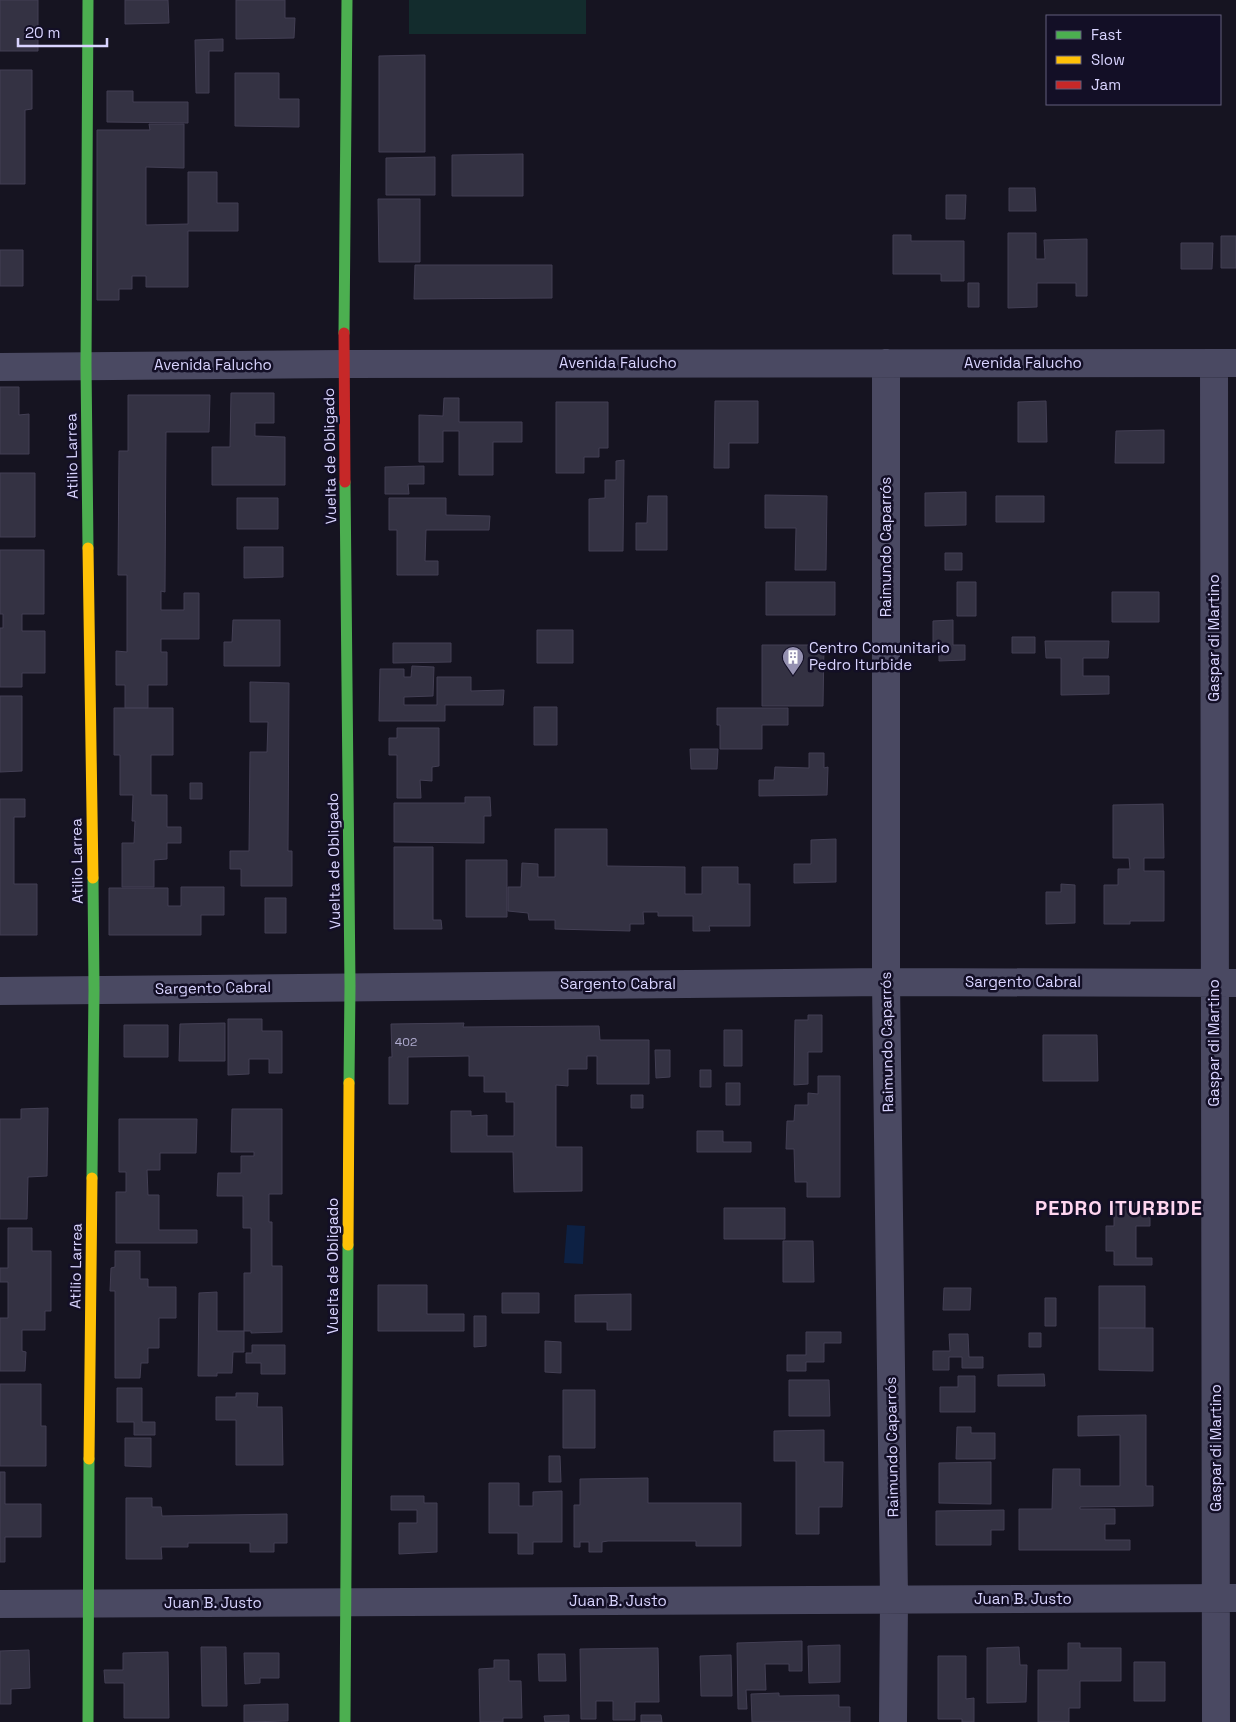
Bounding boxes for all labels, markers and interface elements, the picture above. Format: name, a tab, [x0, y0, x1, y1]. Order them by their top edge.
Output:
scale bar	[18, 15, 106, 47]
legend	[1046, 15, 1221, 105]
text: 20 m	[25, 23, 60, 42]
text: Fast	[1091, 25, 1122, 44]
text: Slow	[1091, 50, 1125, 69]
text: Jam	[1091, 75, 1121, 94]
street label: Avenida Falucho	[559, 353, 677, 372]
street label: Avenida Falucho	[964, 353, 1082, 372]
street label: Avenida Falucho	[154, 355, 272, 374]
street label: Vuelta de Obligado	[319, 388, 340, 524]
street label: Atilio Larrea	[61, 413, 82, 499]
street label: Raimundo Caparrós	[876, 477, 895, 617]
street label: Gaspar di Martino	[1204, 574, 1223, 702]
place label: Centro Comunitario Pedro Iturbide	[809, 638, 950, 674]
building icon: Centro Comunitario Pedro Iturbide	[781, 645, 805, 676]
street label: Vuelta de Obligado	[323, 793, 344, 929]
street label: Atilio Larrea	[66, 818, 87, 904]
street label: Raimundo Caparrós	[876, 972, 897, 1112]
street label: Sargento Cabral	[965, 972, 1081, 991]
street label: Sargento Cabral	[560, 974, 676, 993]
street label: Sargento Cabral	[155, 977, 271, 998]
street label: Gaspar di Martino	[1204, 979, 1223, 1107]
house number: 402	[395, 1034, 417, 1050]
district label: PEDRO ITURBIDE	[1035, 1195, 1203, 1221]
street label: Vuelta de Obligado	[323, 1198, 342, 1334]
street label: Atilio Larrea	[65, 1223, 86, 1309]
street label: Raimundo Caparrós	[881, 1377, 902, 1517]
street label: Gaspar di Martino	[1206, 1384, 1225, 1512]
street label: Juan B. Justo	[974, 1589, 1072, 1608]
street label: Juan B. Justo	[569, 1591, 667, 1610]
street label: Juan B. Justo	[164, 1593, 262, 1612]

